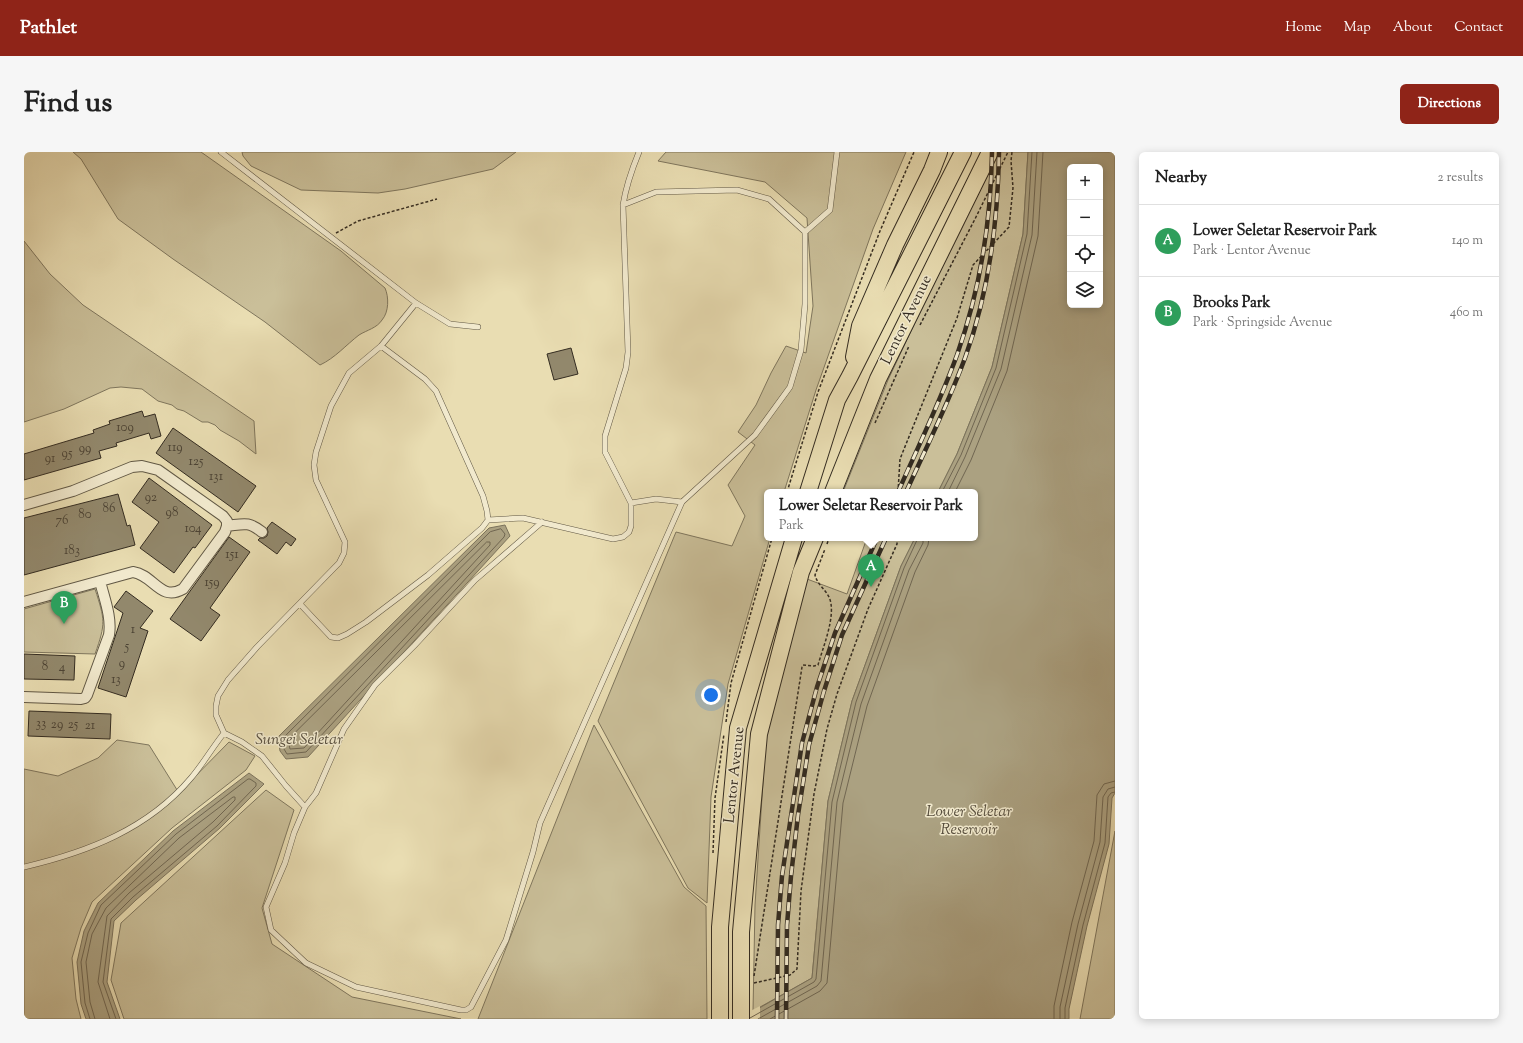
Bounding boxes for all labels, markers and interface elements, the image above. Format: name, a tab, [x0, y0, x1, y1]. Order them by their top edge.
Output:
text: Pathlet	[20, 15, 77, 42]
text: Home	[1285, 18, 1322, 38]
text: Map	[1344, 18, 1371, 38]
text: About	[1393, 18, 1432, 38]
text: Contact	[1454, 18, 1503, 38]
text: Find us	[24, 84, 112, 124]
button: Directions	[1400, 84, 1499, 124]
map controls	[1067, 164, 1103, 308]
button: +	[1067, 164, 1103, 200]
text: Nearby	[1155, 166, 1207, 190]
text: 2 results	[1438, 169, 1483, 187]
button: −	[1067, 200, 1103, 236]
text: Lower Seletar Reservoir Park	[1193, 221, 1377, 242]
text: A	[1163, 232, 1173, 250]
text: 140 m	[1452, 232, 1483, 250]
button: locate	[1067, 236, 1103, 272]
text: Park · Lentor Avenue	[1193, 242, 1311, 260]
street label: Lentor Avenue	[876, 272, 938, 368]
button: layers	[1067, 272, 1103, 308]
text: Brooks Park	[1193, 293, 1270, 314]
text: B	[1164, 304, 1172, 322]
text: 460 m	[1450, 304, 1483, 322]
text: Park · Springside Avenue	[1193, 314, 1332, 332]
house number: 109	[116, 419, 134, 437]
house number: 119	[167, 439, 183, 457]
house number: 99	[79, 440, 91, 458]
house number: 95	[62, 445, 73, 463]
house number: 91	[45, 450, 56, 468]
house number: 125	[189, 453, 204, 471]
house number: 131	[209, 468, 224, 486]
house number: 92	[145, 489, 157, 507]
popup	[764, 489, 978, 541]
text: Lower Seletar Reservoir Park	[779, 496, 963, 517]
house number: 86	[103, 500, 115, 518]
house number: 98	[166, 504, 178, 522]
house number: 80	[78, 506, 92, 524]
house number: 76	[56, 512, 68, 530]
text: Park	[779, 517, 804, 535]
house number: 104	[184, 520, 202, 538]
house number: 183	[64, 542, 80, 560]
house number: 151	[225, 546, 239, 564]
pin: A	[858, 554, 884, 587]
house number: 159	[204, 574, 220, 592]
pin: B	[51, 591, 77, 624]
house number: 1	[131, 621, 136, 639]
house number: 5	[124, 638, 130, 656]
house number: 9	[119, 655, 125, 673]
house number: 8	[42, 658, 48, 676]
house number: 4	[59, 659, 66, 677]
house number: 13	[111, 671, 121, 689]
your location	[701, 685, 721, 705]
house number: 33	[36, 715, 46, 733]
house number: 29	[51, 716, 63, 734]
house number: 25	[68, 716, 79, 734]
house number: 21	[85, 717, 96, 735]
street label: Lentor Avenue	[719, 726, 751, 824]
water label: Sungei Seletar	[255, 729, 343, 752]
water label: Lower Seletar Reservoir	[926, 801, 1012, 842]

